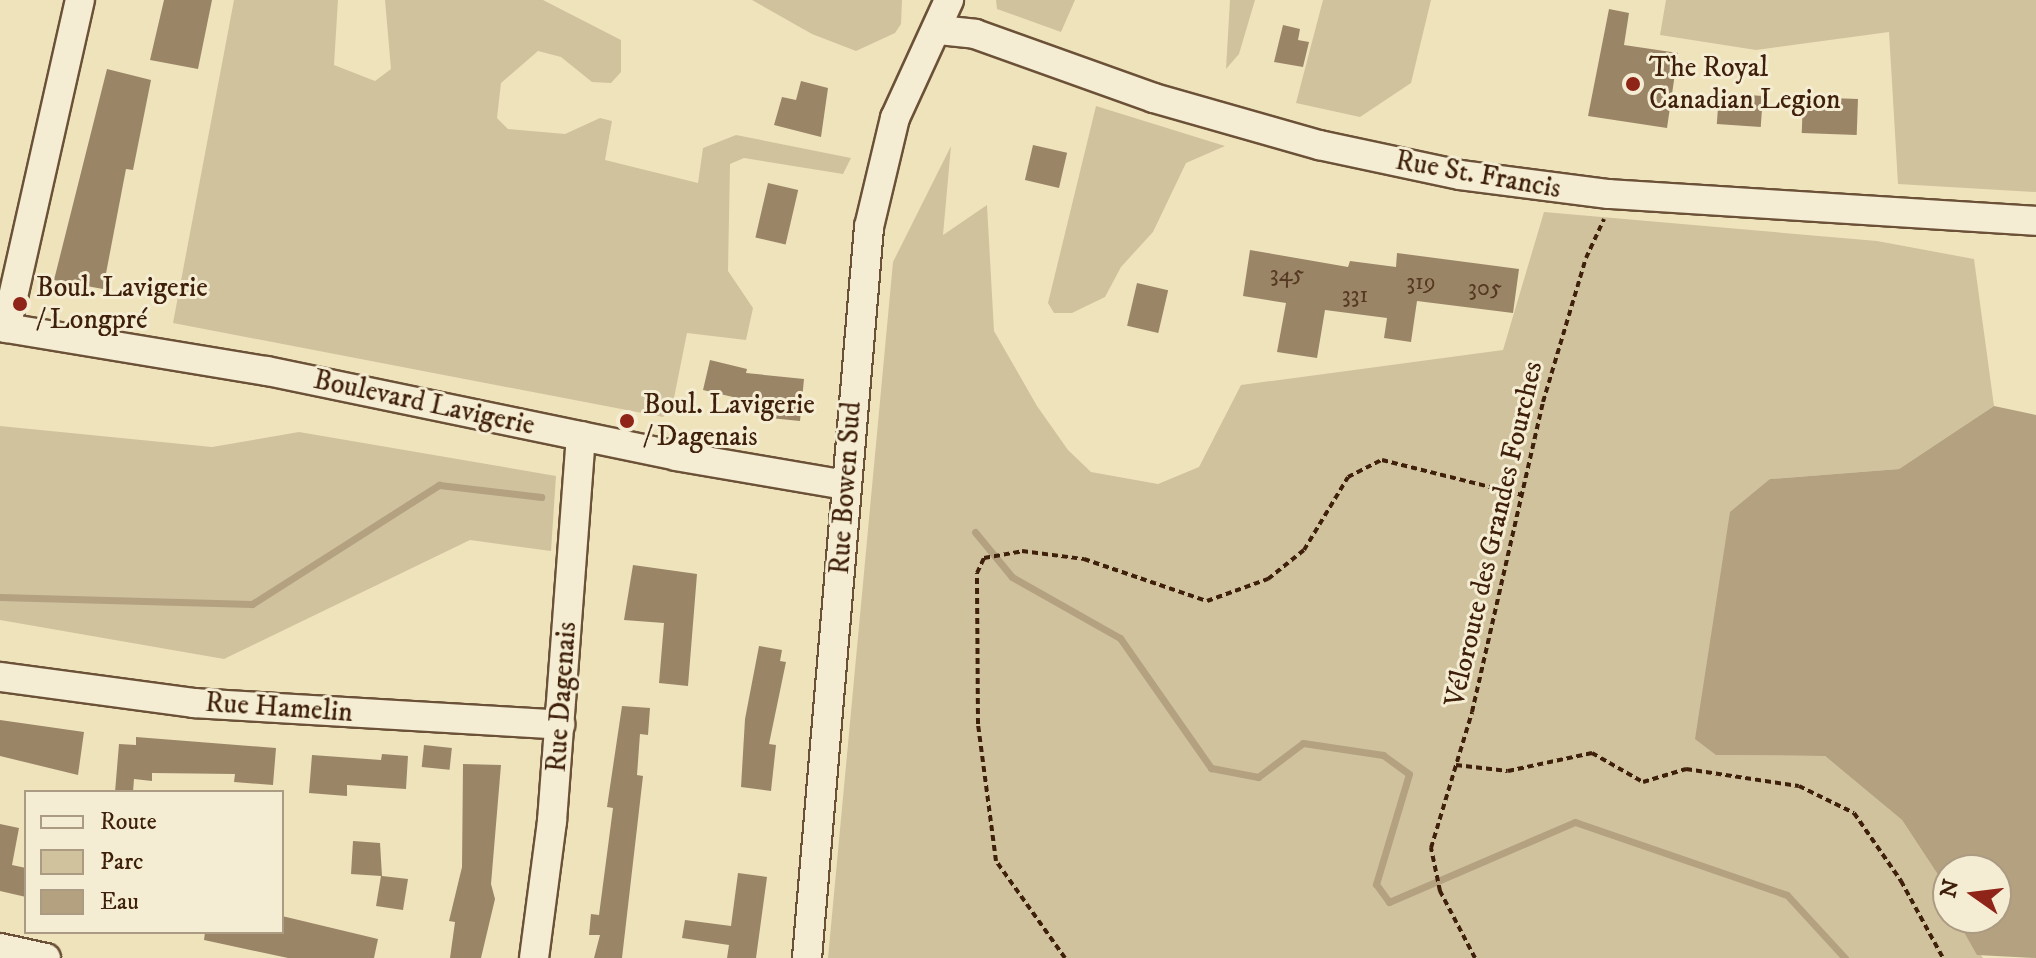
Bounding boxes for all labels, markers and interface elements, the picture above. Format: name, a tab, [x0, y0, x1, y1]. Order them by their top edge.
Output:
place label: The Royal Canadian Legion	[1649, 51, 1841, 117]
marker: The Royal Canadian Legion	[1624, 75, 1642, 93]
street label: Rue St. Francis	[1393, 144, 1563, 206]
house number: 345	[1270, 261, 1304, 289]
house number: 319	[1406, 269, 1436, 297]
place label: Boul. Lavigerie / Longpré	[36, 271, 208, 337]
house number: 305	[1468, 275, 1502, 303]
house number: 331	[1342, 282, 1368, 310]
marker: Boul. Lavigerie / Longpré	[11, 295, 29, 313]
street label: Véloroute des Grandes Fourches	[1438, 358, 1550, 710]
street label: Boulevard Lavigerie	[310, 363, 538, 443]
place label: Boul. Lavigerie / Dagenais	[643, 388, 815, 454]
street label: Rue Bowen Sud	[823, 400, 869, 576]
marker: Boul. Lavigerie / Dagenais	[618, 412, 636, 430]
street label: Rue Dagenais	[540, 621, 584, 773]
street label: Rue Hamelin	[204, 686, 354, 730]
legend	[24, 790, 284, 934]
text: Route	[100, 807, 157, 837]
text: Parc	[100, 847, 143, 877]
north arrow	[1932, 854, 2012, 934]
text: N	[1935, 877, 1965, 901]
text: Eau	[100, 887, 139, 917]

